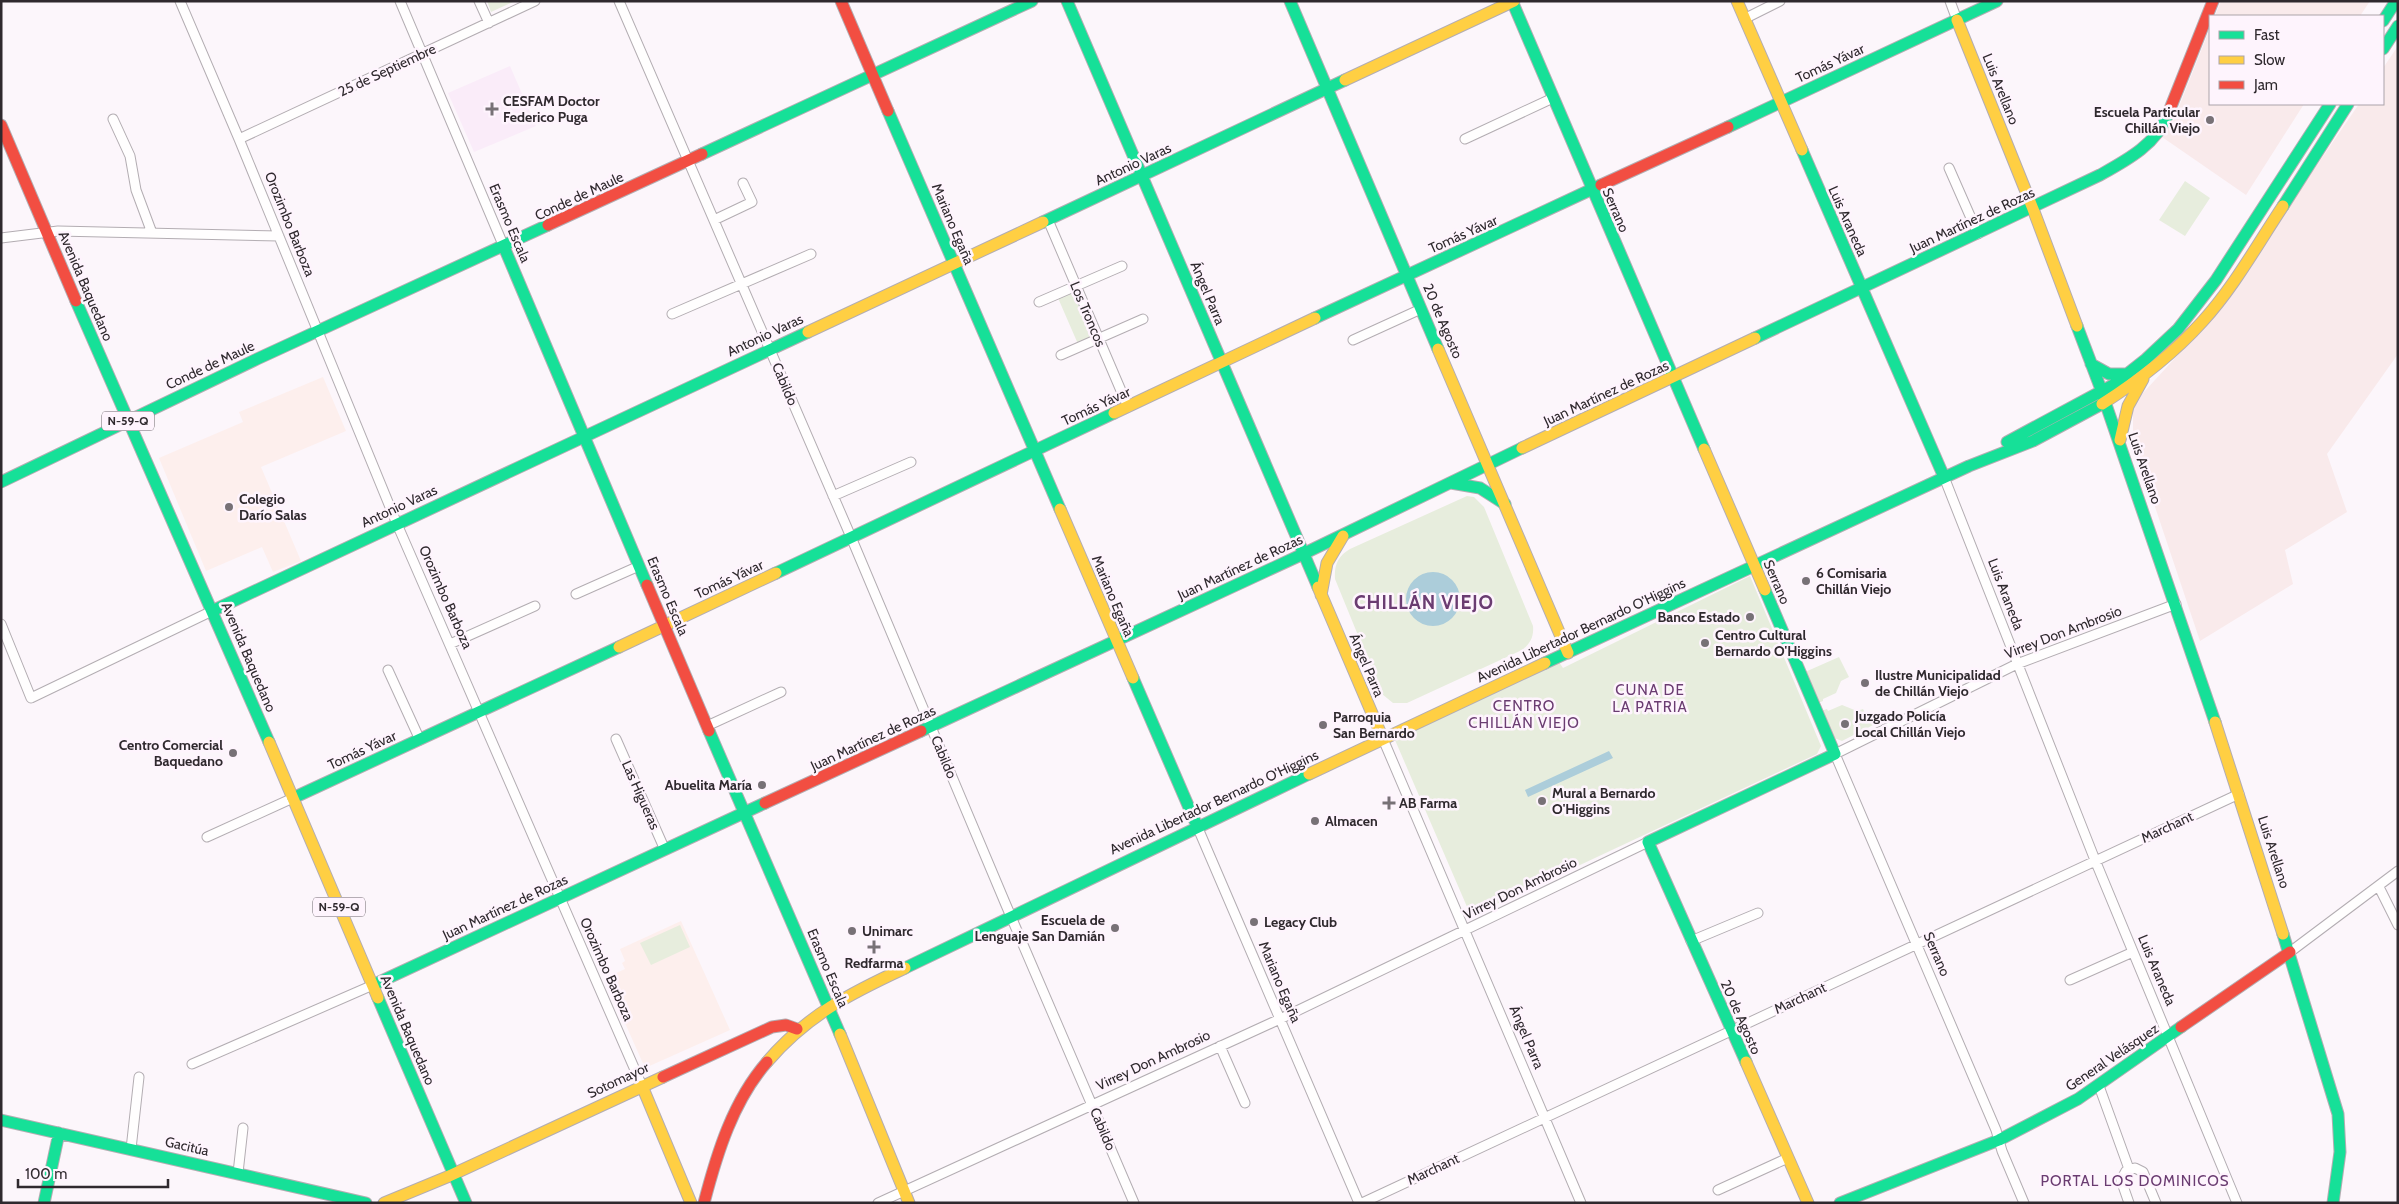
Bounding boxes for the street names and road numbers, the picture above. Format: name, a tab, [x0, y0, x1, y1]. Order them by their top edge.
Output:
street label: Tomás Yávar	[1793, 39, 1868, 87]
street label: 25 de Septiembre	[335, 40, 439, 100]
street label: Luis Arellano	[1979, 51, 2024, 127]
street label: Antonio Varas	[1092, 138, 1174, 189]
street label: Conde de Maule	[532, 168, 626, 224]
street label: Orozimbo Barboza	[261, 169, 319, 279]
street label: Erasmo Escala	[485, 181, 535, 266]
street label: Mariano Egaña	[928, 181, 978, 268]
street label: Luis Araneda	[1824, 183, 1872, 259]
street label: Juan Martínez de Rozas	[1906, 183, 2038, 257]
street label: Serrano	[1599, 185, 1633, 235]
street label: Tomás Yávar	[1426, 211, 1501, 257]
street label: Avenida Baquedano	[55, 228, 117, 344]
street label: Ángel Parra	[1187, 259, 1229, 328]
street label: Los Troncos	[1066, 279, 1110, 350]
street label: 20 de Agosto	[1419, 281, 1467, 361]
street label: Antonio Varas	[724, 309, 806, 360]
street label: Conde de Maule	[163, 337, 257, 393]
street label: Juan Martínez de Rozas	[1540, 356, 1672, 430]
street label: Cabildo	[768, 360, 802, 408]
street label: Tomás Yávar	[1059, 382, 1134, 430]
road number: N-59-Q	[102, 412, 154, 431]
street label: Luis Arellano	[2124, 430, 2166, 507]
street label: Antonio Varas	[358, 480, 440, 531]
street label: Juan Martínez de Rozas	[1174, 530, 1306, 604]
street label: Orozimbo Barboza	[415, 543, 477, 652]
street label: Mariano Egaña	[1088, 553, 1138, 640]
street label: Erasmo Escala	[643, 554, 693, 639]
street label: Tomás Yávar	[692, 555, 767, 603]
street label: Luis Araneda	[1984, 556, 2028, 633]
street label: Serrano	[1760, 557, 1794, 607]
street label: Avenida Libertador Bernardo O'Higgins	[1474, 573, 1688, 686]
street label: Avenida Baquedano	[218, 599, 280, 715]
street label: Virrey Don Ambrosio	[2002, 601, 2124, 663]
street label: Ángel Parra	[1346, 631, 1388, 700]
street label: Juan Martínez de Rozas	[807, 701, 939, 775]
street label: Tomás Yávar	[325, 726, 400, 774]
street label: Cabildo	[927, 733, 961, 781]
street label: Avenida Libertador Bernardo O'Higgins	[1107, 745, 1321, 858]
street label: Las Higueras	[618, 758, 664, 833]
street label: Marchant	[2138, 807, 2196, 847]
street label: Luis Arellano	[2254, 814, 2294, 891]
street label: Virrey Don Ambrosio	[1460, 853, 1580, 923]
street label: Juan Martínez de Rozas	[439, 870, 571, 944]
road number: N-59-Q	[313, 898, 365, 916]
street label: Orozimbo Barboza	[576, 915, 638, 1024]
street label: Erasmo Escala	[803, 926, 853, 1011]
street label: Serrano	[1920, 929, 1954, 979]
street label: Luis Araneda	[2134, 932, 2180, 1008]
street label: Mariano Egaña	[1255, 939, 1305, 1026]
street label: Avenida Baquedano	[377, 972, 439, 1088]
street label: 20 de Agosto	[1717, 977, 1766, 1057]
street label: Marchant	[1771, 978, 1829, 1018]
street label: Ángel Parra	[1506, 1003, 1548, 1072]
street label: General Velásquez	[2062, 1019, 2162, 1095]
street label: Virrey Don Ambrosio	[1093, 1026, 1213, 1094]
street label: Sotomayor	[584, 1058, 652, 1102]
street label: Cabildo	[1086, 1105, 1120, 1153]
street label: Gacitúa	[163, 1132, 211, 1160]
street label: Marchant	[1404, 1149, 1462, 1189]

